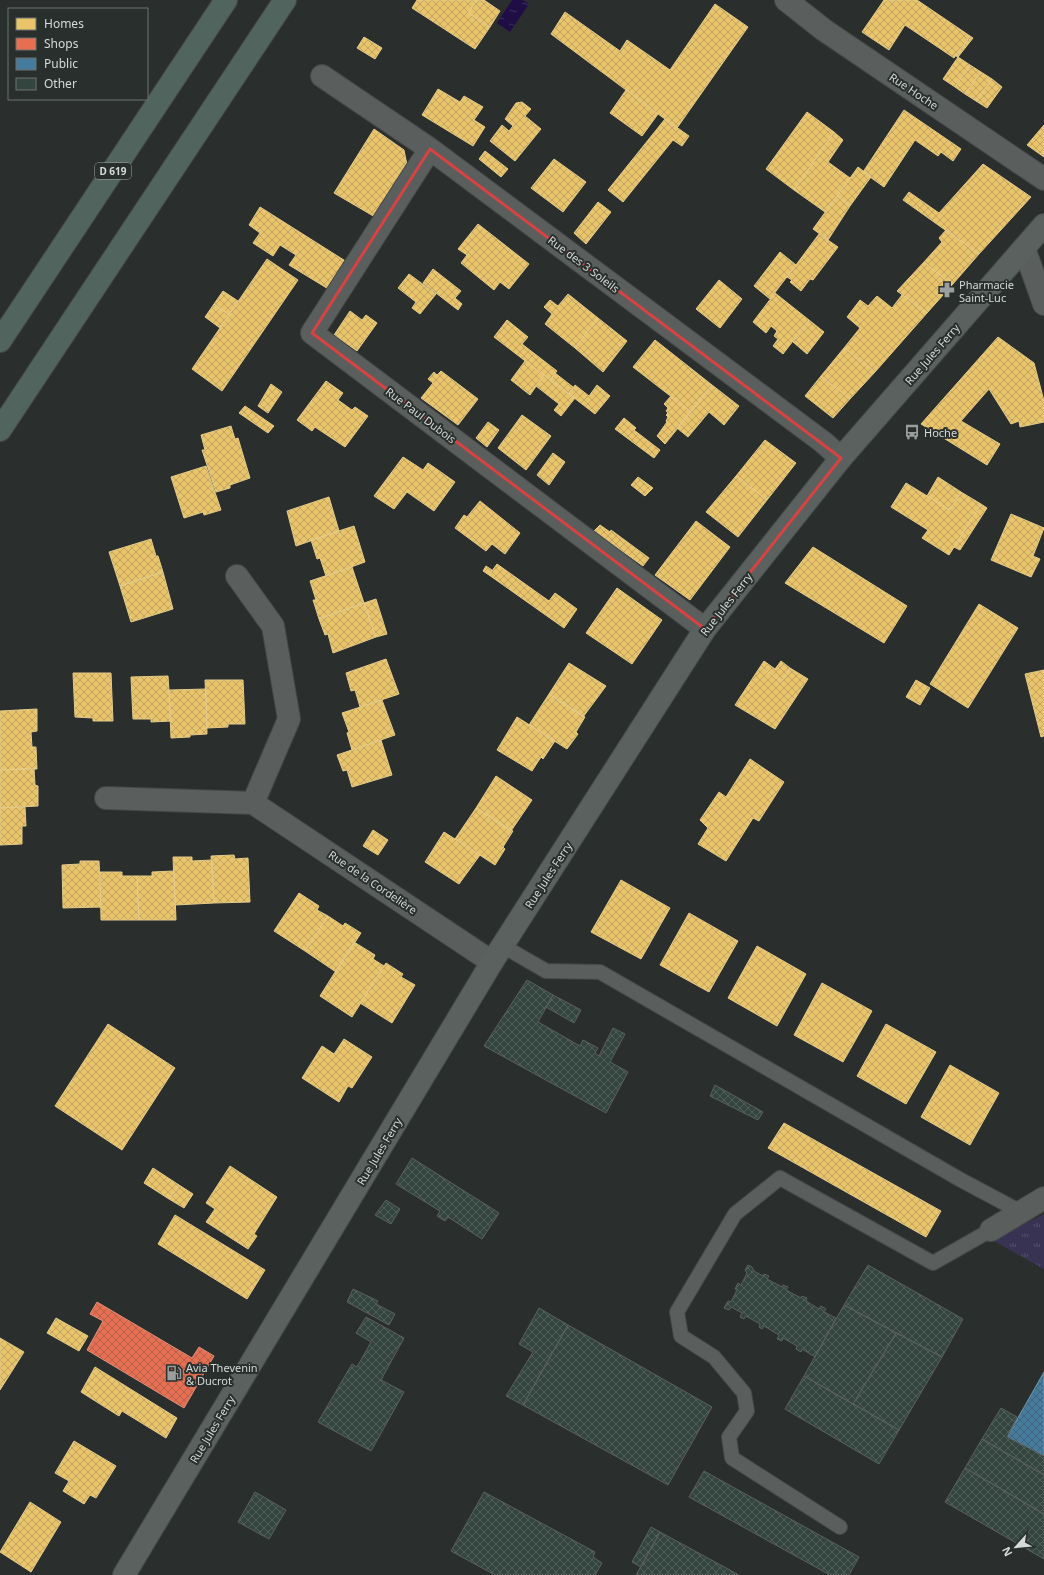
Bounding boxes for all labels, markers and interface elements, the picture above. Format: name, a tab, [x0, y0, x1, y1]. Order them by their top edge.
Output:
legend	[8, 8, 148, 100]
text: Homes	[44, 15, 84, 32]
text: Shops	[44, 35, 79, 52]
text: Public	[44, 55, 78, 72]
street label: Rue Hoche	[887, 69, 941, 113]
text: Other	[44, 75, 77, 92]
road number: D 619	[95, 163, 131, 179]
street label: Rue des 3 Soleils	[545, 232, 623, 296]
place label: Pharmacie Saint-Luc	[959, 277, 1014, 305]
pharmacy icon: Pharmacie Saint-Luc	[938, 281, 956, 299]
street label: Rue Jules Ferry	[901, 320, 963, 388]
street label: Rue Paul Dubois	[383, 384, 459, 446]
bus stop icon: Hoche	[903, 423, 921, 441]
place label: Hoche	[924, 425, 957, 440]
street label: Rue Jules Ferry	[697, 569, 756, 639]
street label: Rue Jules Ferry	[521, 839, 575, 911]
street label: Rue de la Cordelière	[326, 847, 420, 917]
street label: Rue Jules Ferry	[353, 1114, 405, 1188]
place label: Avia Thevenin & Ducrot	[186, 1360, 258, 1388]
fuel station icon: Avia Thevenin & Ducrot	[165, 1364, 183, 1382]
street label: Rue Jules Ferry	[186, 1392, 238, 1466]
north arrow	[996, 1527, 1036, 1567]
text: N	[998, 1544, 1015, 1559]

